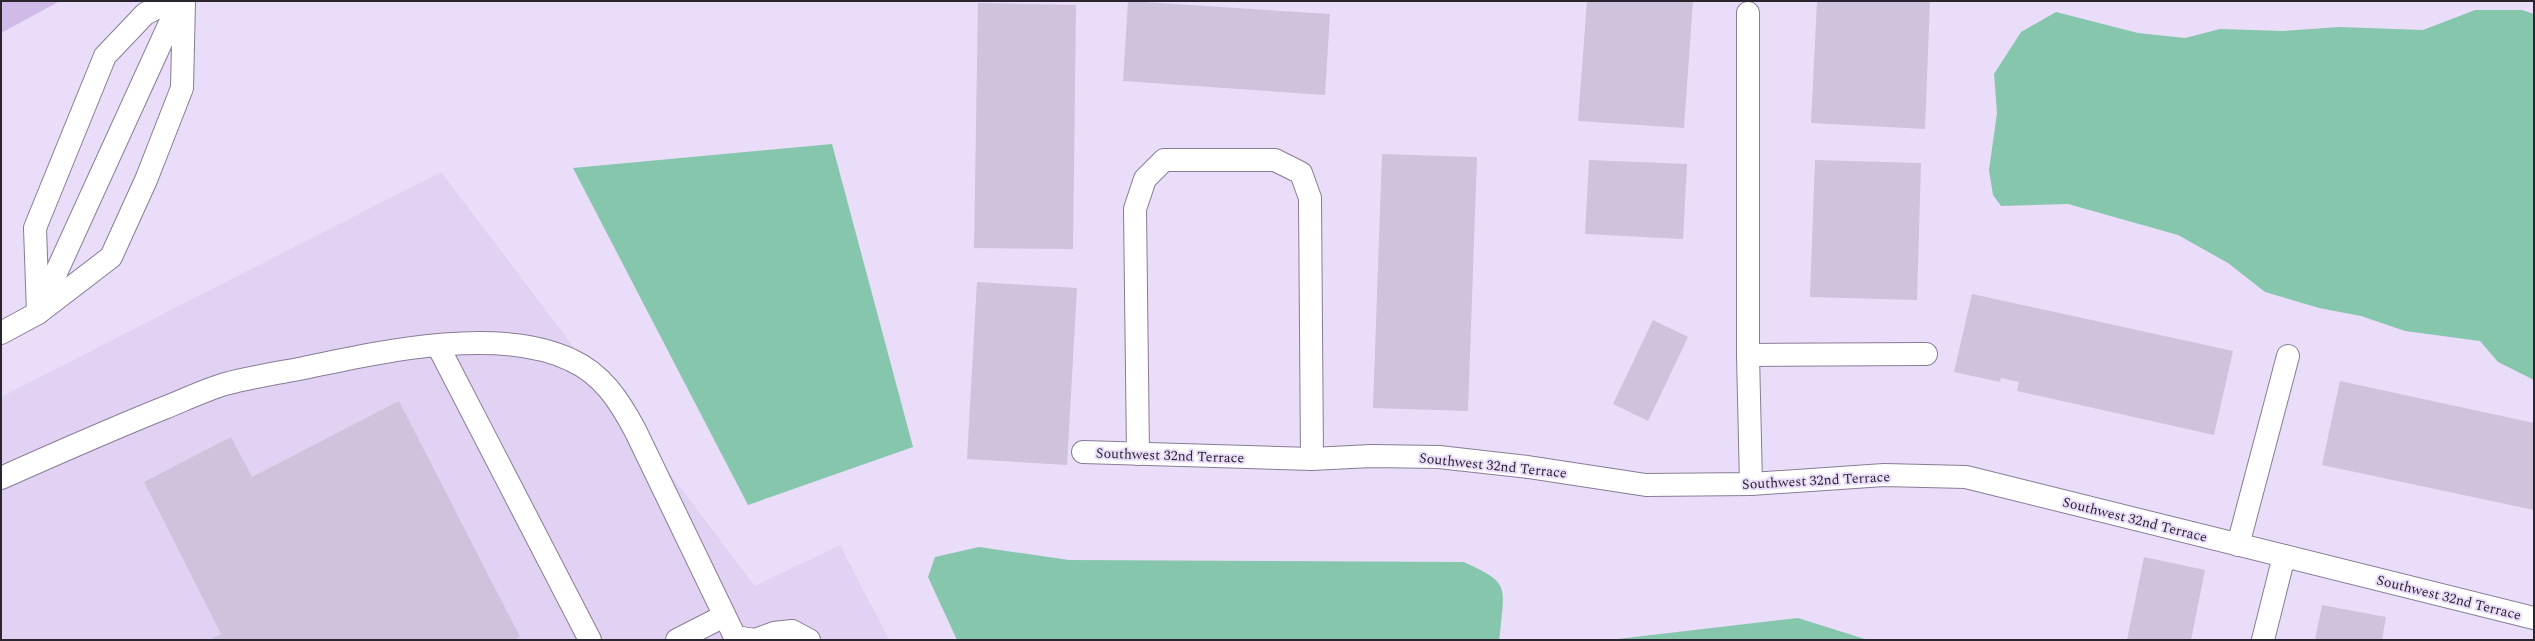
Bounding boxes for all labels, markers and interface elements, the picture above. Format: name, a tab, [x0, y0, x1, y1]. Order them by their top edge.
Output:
street label: Southwest 32nd Terrace	[1095, 442, 1245, 469]
street label: Southwest 32nd Terrace	[1418, 447, 1568, 484]
street label: Southwest 32nd Terrace	[1741, 466, 1891, 495]
street label: Southwest 32nd Terrace	[2060, 491, 2210, 548]
street label: Southwest 32nd Terrace	[2374, 569, 2524, 626]

